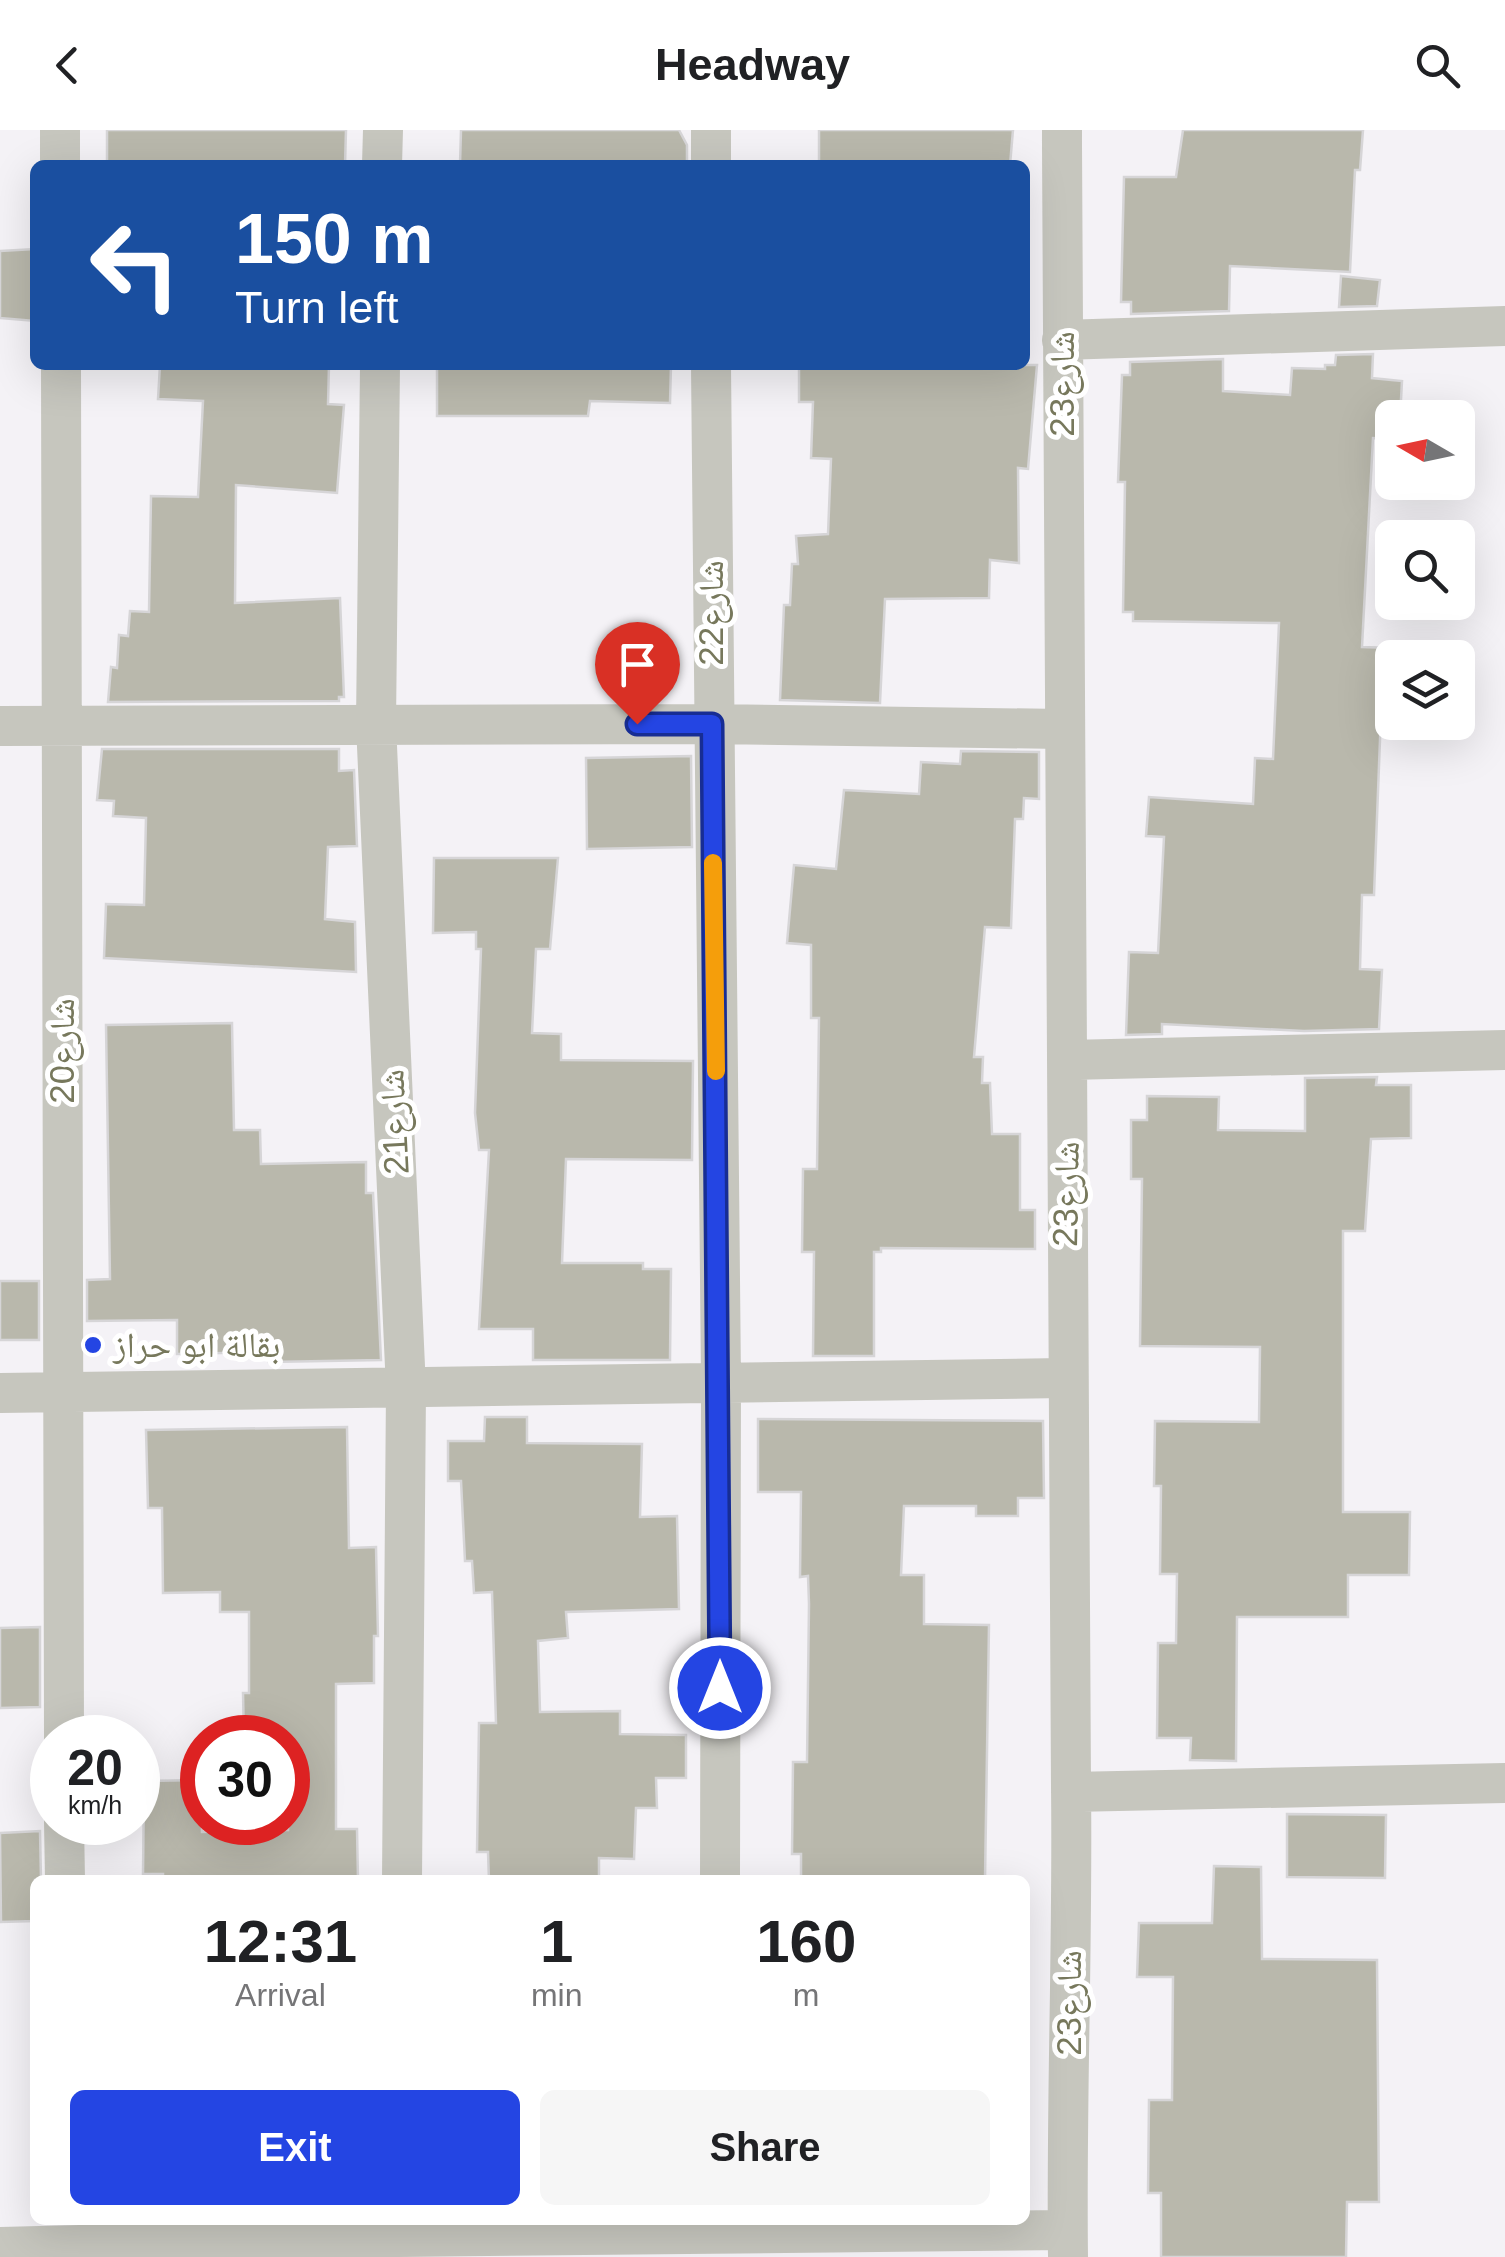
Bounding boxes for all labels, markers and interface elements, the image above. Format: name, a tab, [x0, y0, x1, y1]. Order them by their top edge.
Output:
icon: back	[40, 38, 95, 93]
icon: search	[1410, 38, 1465, 93]
text: Headway	[655, 39, 850, 90]
icon: left	[70, 200, 200, 330]
text: 150 m	[235, 200, 433, 278]
text: Turn left	[235, 282, 398, 333]
street label: شارع23	[1042, 331, 1084, 437]
north arrow	[1375, 400, 1475, 500]
map controls	[1375, 400, 1475, 740]
button: search	[1375, 520, 1475, 620]
street label: شارع22	[691, 560, 733, 666]
pin	[595, 622, 680, 725]
icon: arrive	[610, 637, 665, 692]
button: layers	[1375, 640, 1475, 740]
street label: شارع20	[42, 998, 84, 1104]
street label: شارع21	[371, 1068, 419, 1176]
street label: شارع23	[1045, 1141, 1089, 1247]
place label: بقالة ابو حراز	[112, 1325, 280, 1365]
marker: بقالة ابو حراز	[82, 1334, 104, 1356]
position arrow	[668, 1636, 772, 1740]
speed limit sign: 30	[180, 1715, 310, 1845]
text: 20	[67, 1740, 123, 1796]
text: km/h	[68, 1791, 122, 1819]
text: 12:31	[204, 1908, 357, 1975]
text: 1	[540, 1908, 573, 1975]
text: 160	[756, 1908, 856, 1975]
street label: شارع23	[1049, 1950, 1091, 2056]
text: Arrival	[235, 1977, 326, 2013]
text: min	[531, 1977, 582, 2013]
text: m	[793, 1977, 820, 2013]
button: Exit	[70, 2090, 520, 2205]
button: Share	[540, 2090, 990, 2205]

